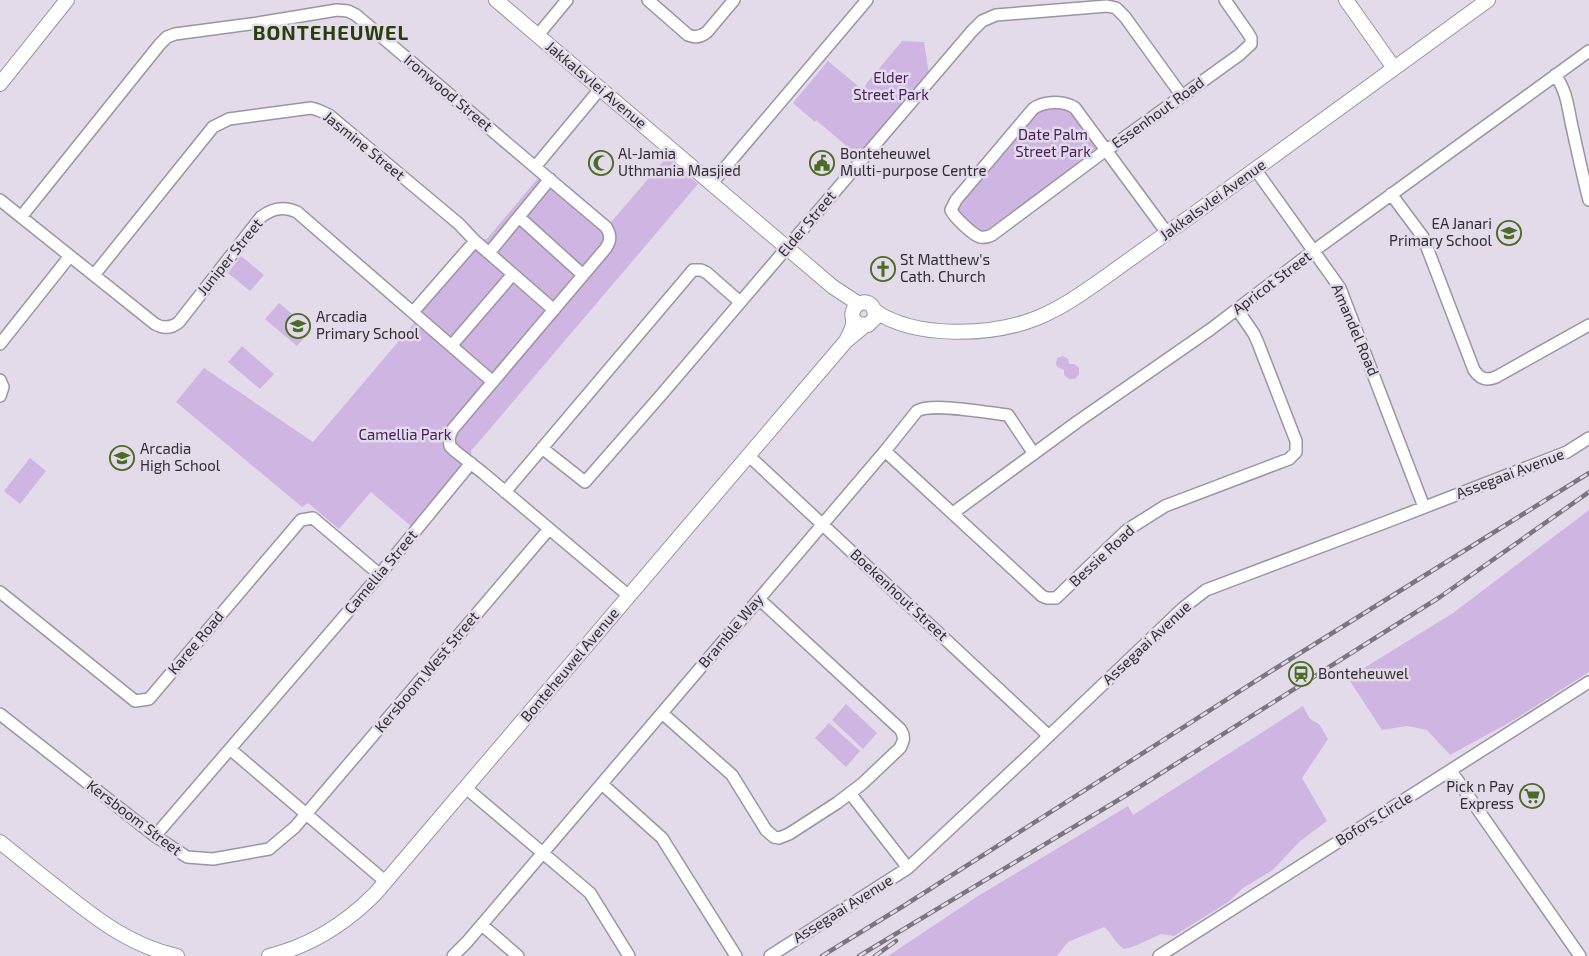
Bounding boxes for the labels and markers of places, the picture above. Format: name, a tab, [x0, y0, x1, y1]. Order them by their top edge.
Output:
place label: Al-Jamia Uthmania Masjied	[618, 144, 741, 180]
place label: Bonteheuwel Multi-purpose Centre	[840, 144, 987, 179]
mosque icon: Al-Jamia Uthmania Masjied	[588, 150, 614, 176]
public building icon: Bonteheuwel Multi-purpose Centre	[809, 150, 835, 176]
place label: EA Janari Primary School	[1389, 214, 1493, 249]
school or university icon: EA Janari Primary School	[1496, 220, 1522, 246]
place label: St Matthew's Cath. Church	[900, 250, 990, 285]
church icon: St Matthew's Cath. Church	[870, 256, 896, 282]
place label: Arcadia Primary School	[316, 307, 419, 342]
school or university icon: Arcadia Primary School	[285, 313, 311, 339]
place label: Arcadia High School	[140, 439, 221, 474]
school or university icon: Arcadia High School	[109, 445, 135, 471]
station icon: Bonteheuwel	[1288, 661, 1314, 687]
place label: Bonteheuwel	[1318, 664, 1409, 682]
place label: Pick n Pay Express	[1446, 777, 1514, 812]
supermarket icon: Pick n Pay Express	[1519, 783, 1545, 809]

